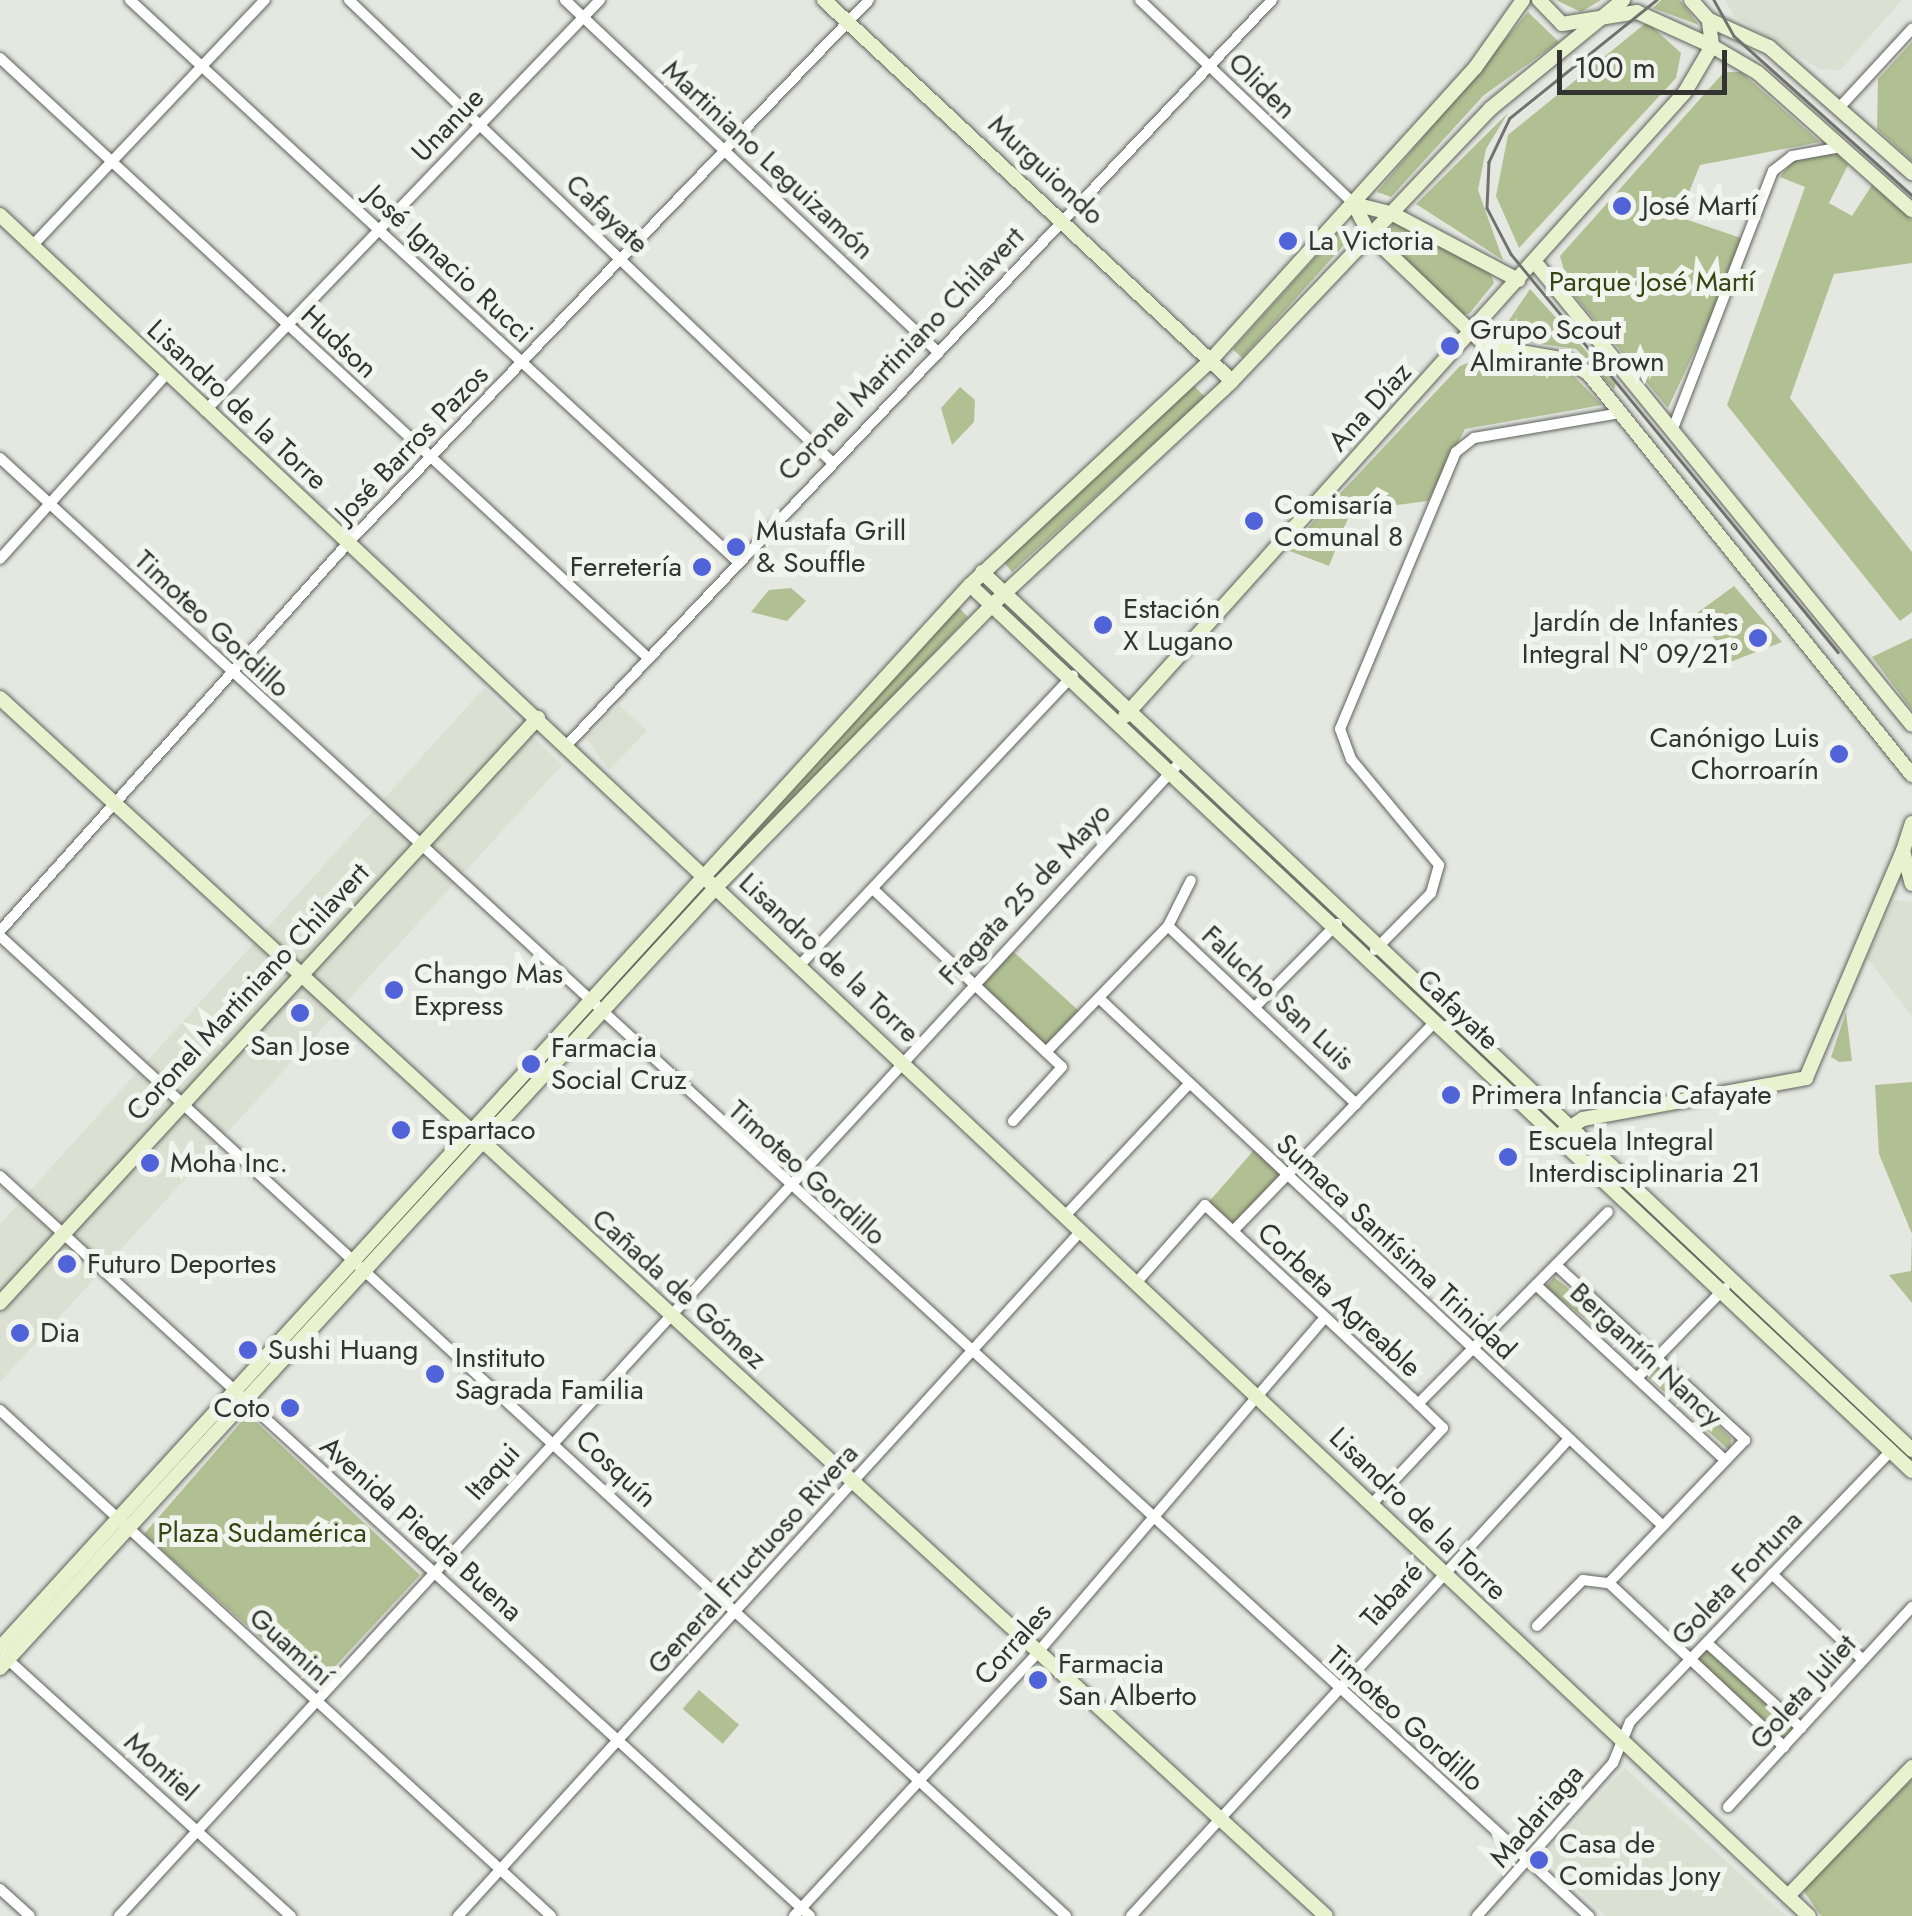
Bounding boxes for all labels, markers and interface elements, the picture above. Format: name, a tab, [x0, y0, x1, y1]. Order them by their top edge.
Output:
scale bar	[1562, 30, 1732, 92]
street label: Oliden	[1221, 46, 1303, 126]
text: 100 m	[1574, 46, 1656, 89]
street label: Martiniano Leguizamón	[655, 53, 881, 267]
street label: Unanue	[405, 81, 491, 169]
street label: Murguiondo	[981, 108, 1111, 232]
street label: Cafayate	[559, 167, 655, 261]
street label: José Ignacio Rucci	[359, 178, 539, 350]
place label: José Martí	[1642, 189, 1758, 223]
marker: José Martí	[1611, 195, 1633, 217]
street label: Coronel Martiniano Chilavert	[771, 220, 1031, 488]
place label: La Victoria	[1308, 224, 1434, 258]
marker: La Victoria	[1277, 230, 1299, 252]
park label: Parque José Martí	[1549, 265, 1755, 299]
street label: Hudson	[294, 298, 384, 386]
street label: Lisandro de la Torre	[140, 313, 334, 497]
place label: Grupo Scout Almirante Brown	[1470, 313, 1665, 379]
marker: Grupo Scout Almirante Brown	[1439, 335, 1461, 357]
street label: Ana Díaz	[1321, 356, 1419, 458]
street label: José Barros Pazos	[328, 358, 496, 530]
place label: Comisaría Comunal 8	[1274, 488, 1403, 554]
marker: Comisaría Comunal 8	[1243, 510, 1265, 532]
place label: Mustafa Grill & Souffle	[756, 514, 906, 580]
marker: Mustafa Grill & Souffle	[725, 536, 747, 558]
street label: Timoteo Gordillo	[127, 543, 297, 705]
place label: Ferretería	[570, 550, 682, 584]
marker: Ferretería	[691, 556, 713, 578]
place label: Estación X Lugano	[1123, 592, 1233, 658]
place label: Jardín de Infantes Integral Nº 09/21º	[1522, 605, 1738, 671]
marker: Estación X Lugano	[1092, 614, 1114, 636]
marker: Jardín de Infantes Integral Nº 09/21º	[1747, 627, 1769, 649]
place label: Canónigo Luis Chorroarín	[1649, 721, 1819, 787]
marker: Canónigo Luis Chorroarín	[1828, 743, 1850, 765]
street label: Fragata 25 de Mayo	[932, 796, 1118, 992]
street label: Coronel Martiniano Chilavert	[120, 856, 376, 1128]
street label: Lisandro de la Torre	[732, 866, 926, 1050]
street label: Falucho San Luis	[1195, 919, 1361, 1077]
place label: Chango Mas Express	[414, 957, 563, 1023]
street label: Cafayate	[1410, 963, 1506, 1057]
marker: Chango Mas Express	[383, 979, 405, 1001]
marker: San Jose	[289, 1002, 311, 1024]
place label: San Jose	[250, 1029, 350, 1063]
place label: Farmacia Social Cruz	[551, 1031, 687, 1097]
marker: Farmacia Social Cruz	[520, 1053, 542, 1075]
place label: Primera Infancia Cafayate	[1471, 1078, 1772, 1112]
marker: Primera Infancia Cafayate	[1440, 1084, 1462, 1106]
street label: Timoteo Gordillo	[721, 1094, 893, 1252]
place label: Espartaco	[421, 1113, 536, 1147]
marker: Espartaco	[390, 1119, 412, 1141]
place label: Escuela Integral Interdisciplinaria 21	[1528, 1124, 1761, 1190]
street label: Sumaca Santísima Trinidad	[1269, 1127, 1523, 1367]
place label: Moha Inc.	[170, 1146, 288, 1180]
marker: Escuela Integral Interdisciplinaria 21	[1497, 1146, 1519, 1168]
marker: Moha Inc.	[139, 1152, 161, 1174]
street label: Cañada de Gómez	[585, 1202, 773, 1376]
street label: Corbeta Agreable	[1250, 1216, 1428, 1384]
place label: Futuro Deportes	[87, 1247, 276, 1281]
marker: Futuro Deportes	[56, 1253, 78, 1275]
street label: Bergantín Nancy	[1563, 1276, 1729, 1434]
place label: Dia	[40, 1316, 80, 1350]
marker: Dia	[9, 1322, 31, 1344]
place label: Sushi Huang	[268, 1333, 419, 1367]
marker: Sushi Huang	[237, 1339, 259, 1361]
place label: Instituto Sagrada Familia	[455, 1341, 644, 1407]
marker: Instituto Sagrada Familia	[424, 1363, 446, 1385]
place label: Coto	[214, 1391, 270, 1425]
marker: Coto	[279, 1397, 301, 1419]
street label: Lisandro de la Torre	[1322, 1421, 1514, 1607]
street label: Cosquín	[569, 1423, 663, 1515]
street label: Avenida Piedra Buena	[313, 1429, 529, 1629]
street label: Itaqui	[459, 1437, 527, 1507]
street label: General Fructuoso Rivera	[641, 1437, 865, 1681]
street label: Goleta Fortuna	[1664, 1504, 1810, 1652]
park label: Plaza Sudamérica	[157, 1516, 367, 1550]
street label: Tabaré	[1354, 1555, 1430, 1635]
street label: Corrales	[967, 1596, 1059, 1692]
street label: Guaminí	[242, 1601, 340, 1693]
street label: Goleta Juliet	[1743, 1628, 1863, 1756]
street label: Timoteo Gordillo	[1319, 1640, 1491, 1798]
place label: Farmacia San Alberto	[1058, 1647, 1197, 1713]
marker: Farmacia San Alberto	[1027, 1669, 1049, 1691]
street label: Montiel	[117, 1725, 205, 1809]
street label: Madariaga	[1483, 1758, 1591, 1874]
place label: Casa de Comidas Jony	[1559, 1827, 1721, 1893]
marker: Casa de Comidas Jony	[1528, 1849, 1550, 1871]

